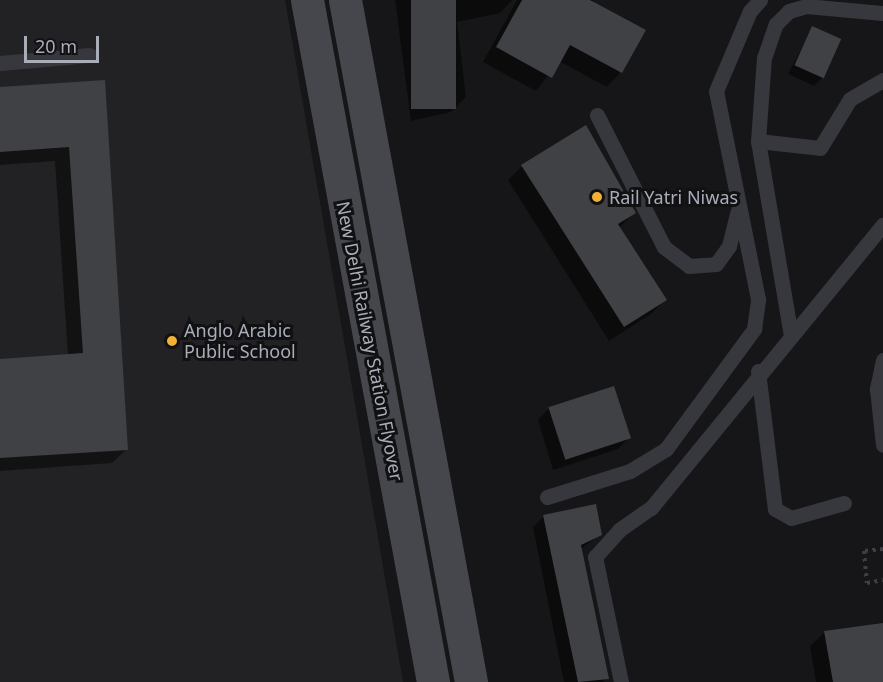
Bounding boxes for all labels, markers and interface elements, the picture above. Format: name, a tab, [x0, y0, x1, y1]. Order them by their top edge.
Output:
scale bar	[27, 24, 102, 62]
text: 20 m	[35, 34, 77, 58]
place label: Rail Yatri Niwas	[609, 186, 738, 208]
marker: Rail Yatri Niwas	[590, 190, 604, 204]
street label: New Delhi Railway Station Flyover	[332, 199, 408, 483]
place label: Anglo Arabic Public School	[184, 320, 296, 362]
marker: Anglo Arabic Public School	[165, 334, 179, 348]

